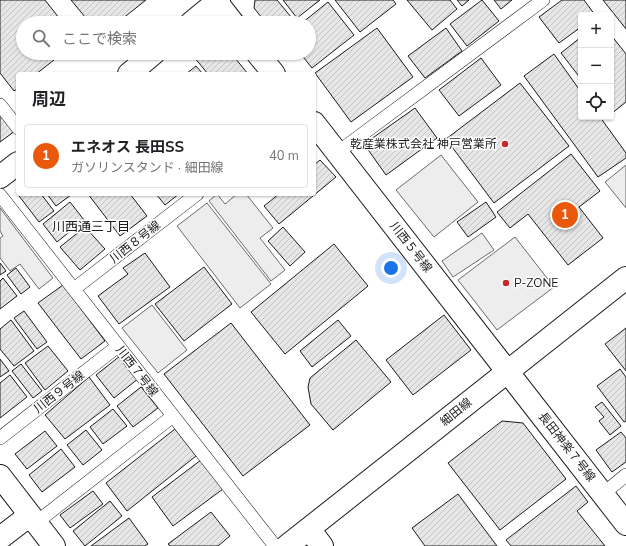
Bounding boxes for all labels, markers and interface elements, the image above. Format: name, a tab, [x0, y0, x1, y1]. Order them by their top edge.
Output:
map controls	[578, 12, 614, 120]
button: +	[578, 12, 614, 48]
search box	[16, 16, 316, 60]
icon: search	[30, 27, 52, 49]
text: ここで検索	[62, 29, 137, 49]
button: −	[578, 48, 614, 84]
button: locate	[578, 84, 614, 120]
text: 周辺	[32, 88, 66, 111]
place label: 乾産業株式会社 神戸営業所	[350, 136, 497, 152]
text: エネオス 長田SS	[71, 137, 184, 157]
marker: 乾産業株式会社 神戸営業所	[500, 139, 510, 149]
text: 1	[42, 147, 50, 165]
text: 40 m	[269, 147, 299, 165]
text: ガソリンスタンド · 細田線	[71, 159, 223, 177]
pin: 1	[552, 200, 578, 230]
street label: 川西８号線	[106, 217, 164, 267]
district label: 川西通三丁目	[52, 218, 130, 236]
street label: 川西５号線	[386, 218, 436, 276]
your location	[381, 258, 401, 278]
place label: P-ZONE	[514, 275, 558, 291]
marker: P-ZONE	[501, 278, 511, 288]
street label: 川西７号線	[112, 342, 162, 400]
street label: 川西９号線	[30, 367, 88, 417]
street label: 細田線	[437, 394, 475, 430]
street label: 長田神楽７号線	[535, 409, 599, 485]

